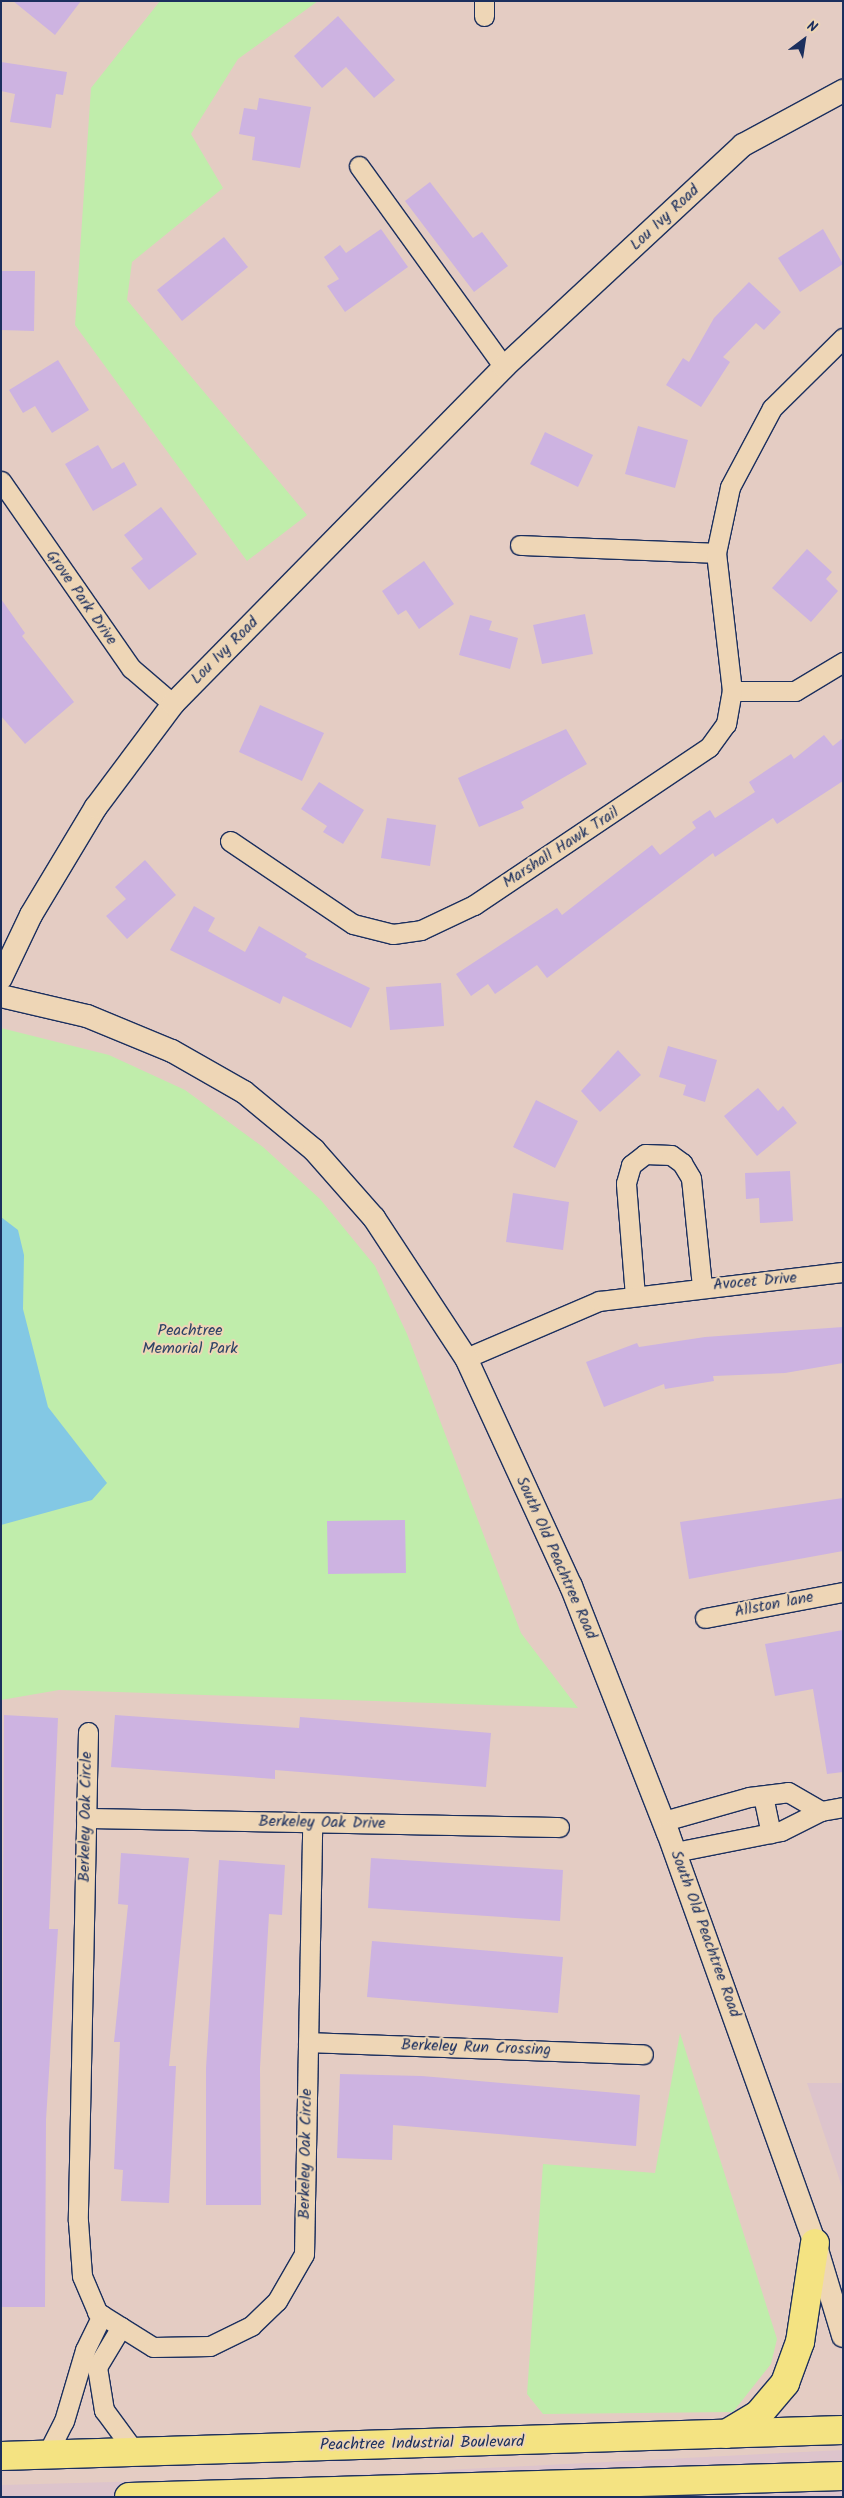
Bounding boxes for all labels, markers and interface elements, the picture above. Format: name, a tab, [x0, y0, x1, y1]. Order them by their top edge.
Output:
north arrow	[779, 15, 829, 65]
text: N	[802, 15, 821, 39]
street label: Lou Ivy Road	[626, 181, 704, 255]
street label: Grove Park Drive	[41, 547, 121, 649]
street label: Lou Ivy Road	[187, 613, 263, 689]
street label: Marshall Hawk Trail	[499, 803, 623, 893]
street label: Avocet Drive	[712, 1269, 798, 1295]
park label: Peachtree Memorial Park	[142, 1321, 238, 1359]
street label: South Old Peachtree Road	[511, 1474, 601, 1642]
street label: Allston lane	[733, 1588, 815, 1622]
street label: Berkeley Oak Circle	[75, 1752, 97, 1882]
street label: Berkeley Oak Drive	[258, 1812, 386, 1834]
street label: South Old Peachtree Road	[666, 1848, 744, 2020]
street label: Berkeley Run Crossing	[401, 2036, 551, 2060]
street label: Berkeley Oak Circle	[295, 2089, 317, 2219]
street label: Peachtree Industrial Boulevard	[320, 2433, 524, 2455]

